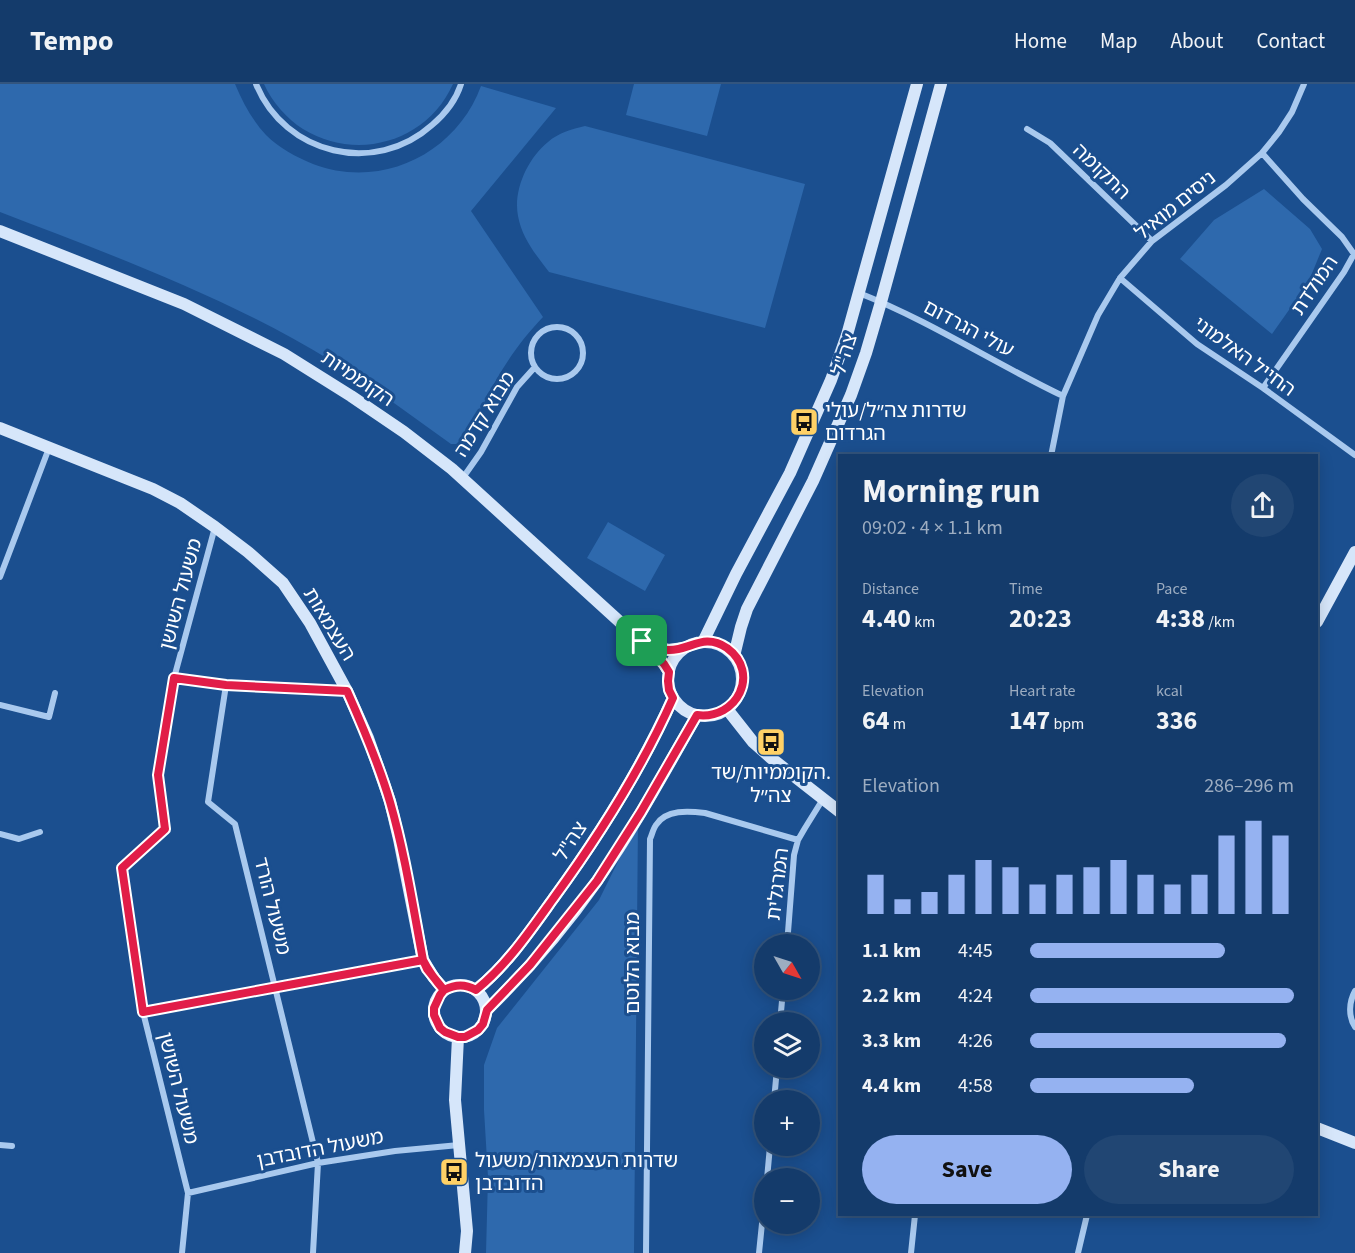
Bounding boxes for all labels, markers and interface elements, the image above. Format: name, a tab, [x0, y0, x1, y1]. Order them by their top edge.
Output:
text: Tempo	[30, 21, 114, 61]
text: Home	[1014, 26, 1067, 56]
text: Map	[1100, 26, 1138, 56]
text: About	[1171, 26, 1223, 56]
text: Contact	[1256, 26, 1325, 56]
street label: התקומה	[1066, 137, 1136, 206]
street label: ניסים מואיל	[1129, 164, 1222, 247]
street label: המולדת	[1285, 250, 1345, 321]
street label: עולי הגרדום	[918, 293, 1019, 364]
street label: החייל האלמוני	[1188, 310, 1301, 403]
street label: צה"ל	[825, 330, 865, 379]
street label: הקוממיות	[315, 344, 400, 414]
street label: מבוא קדמה	[447, 366, 522, 463]
place label: שדרות צה״ל/עולי הגרדום	[825, 397, 967, 448]
bus stop icon: שדרות צה״ל/עולי הגרדום	[788, 406, 820, 438]
text: Morning run	[862, 468, 1040, 515]
button: share	[1231, 474, 1294, 537]
text: 09:02 · 4 × 1.1 km	[862, 514, 1003, 542]
street label: משעול השושן	[153, 535, 209, 653]
text: Distance	[862, 578, 919, 600]
text: Time	[1009, 578, 1043, 600]
text: Pace	[1156, 578, 1187, 600]
street label: העצמאות	[296, 583, 362, 666]
text: 4.40	[862, 600, 911, 637]
text: 20:23	[1009, 600, 1072, 637]
text: 4:38	[1156, 600, 1205, 637]
text: km	[911, 611, 935, 633]
text: /km	[1205, 611, 1235, 633]
pin	[616, 615, 667, 666]
icon: arrive	[625, 624, 658, 657]
text: Elevation	[862, 680, 924, 702]
text: Heart rate	[1009, 680, 1076, 702]
text: kcal	[1156, 680, 1183, 702]
text: 64	[862, 702, 889, 739]
text: 147	[1009, 702, 1050, 739]
text: 336	[1156, 702, 1197, 739]
text: m	[889, 713, 906, 735]
text: bpm	[1050, 713, 1084, 735]
bus stop icon: הקוממיות/שד. צה״ל	[755, 726, 787, 758]
place label: הקוממיות/שד. צה״ל	[711, 759, 831, 810]
text: Elevation	[862, 772, 940, 800]
text: 286–296 m	[1204, 772, 1294, 800]
street label: צה"ל	[547, 816, 594, 867]
street label: המרגלית	[760, 846, 796, 922]
street label: משעול הורד	[246, 854, 298, 958]
street label: מבוא הלוטם	[619, 912, 647, 1014]
north arrow	[754, 934, 820, 1000]
map controls	[754, 934, 820, 1234]
text: 1.1 km	[862, 937, 921, 965]
text: 4:45	[958, 937, 993, 965]
text: 2.2 km	[862, 982, 921, 1010]
text: 4:24	[958, 982, 993, 1010]
button: layers	[754, 1012, 820, 1078]
text: 3.3 km	[862, 1027, 921, 1055]
text: 4:26	[958, 1027, 993, 1055]
street label: משעול השושן	[151, 1029, 205, 1147]
text: 4.4 km	[862, 1072, 921, 1100]
text: 4:58	[958, 1072, 993, 1100]
button: +	[754, 1090, 820, 1156]
street label: משעול הדובדבן	[254, 1123, 386, 1175]
button: Save	[862, 1135, 1072, 1204]
button: Share	[1084, 1135, 1294, 1204]
place label: שדרות העצמאות/משעול הדובדבן	[475, 1147, 678, 1198]
bus stop icon: שדרות העצמאות/משעול הדובדבן	[438, 1156, 470, 1188]
button: −	[754, 1168, 820, 1234]

